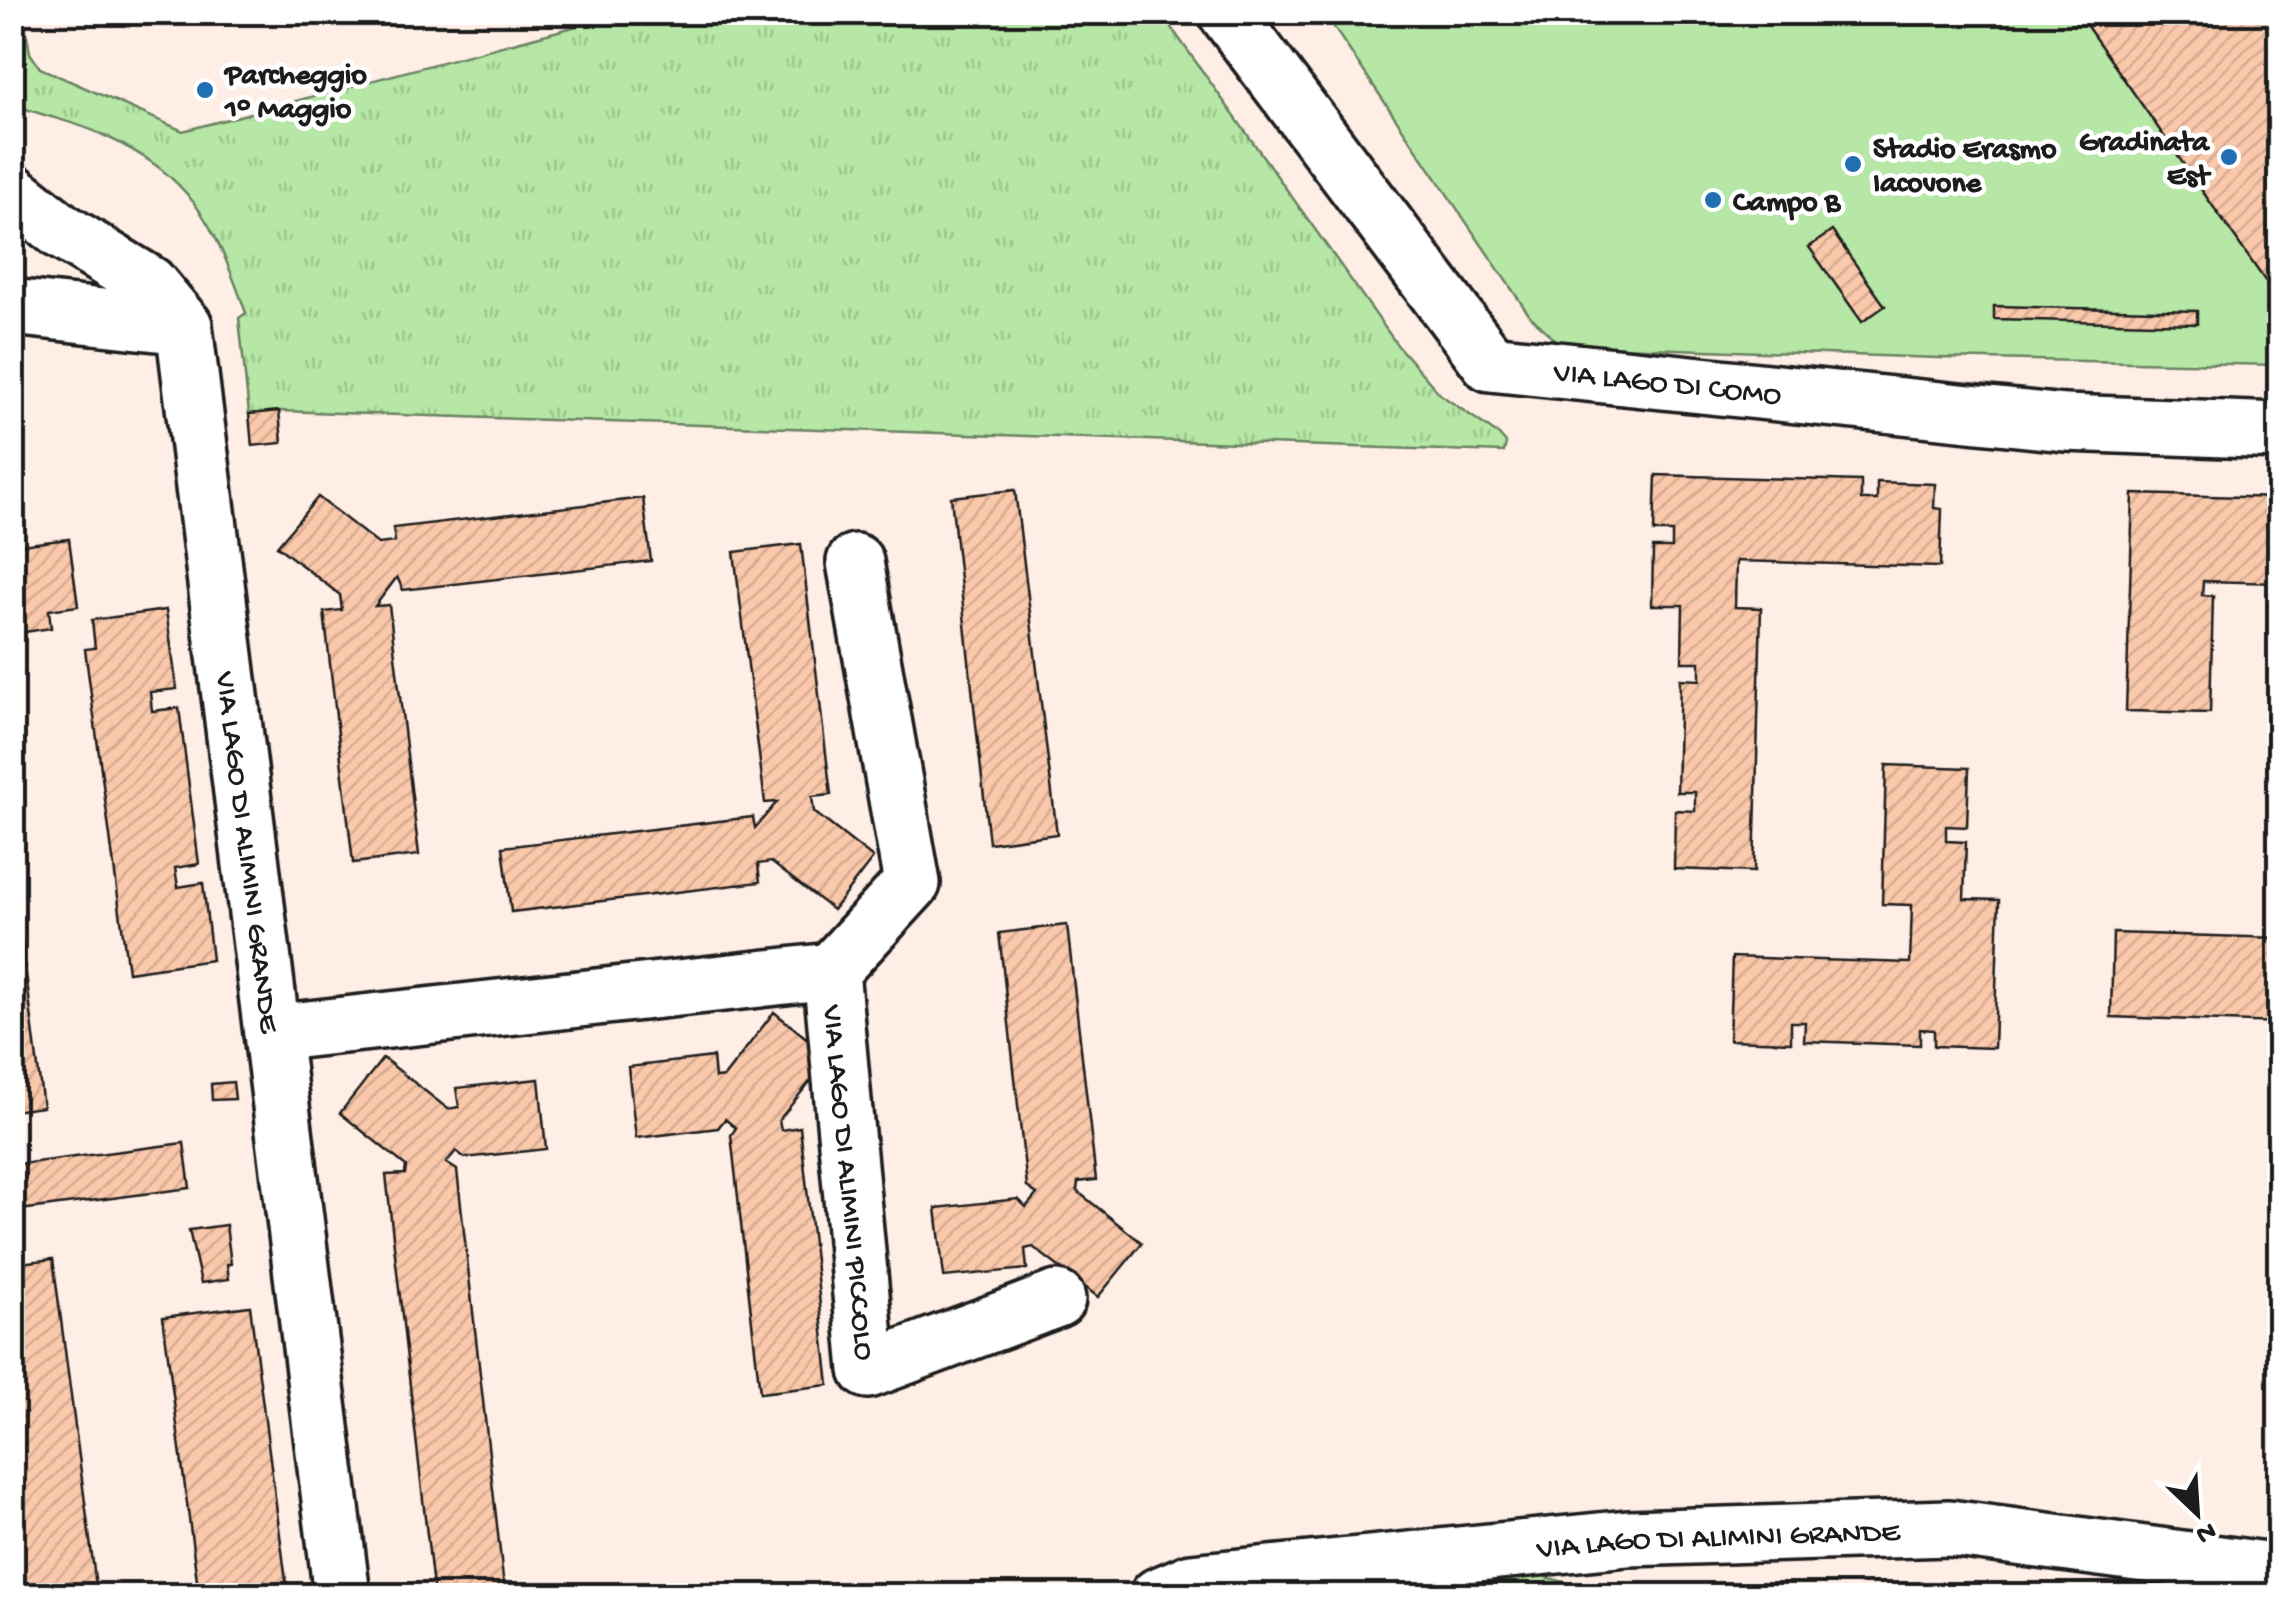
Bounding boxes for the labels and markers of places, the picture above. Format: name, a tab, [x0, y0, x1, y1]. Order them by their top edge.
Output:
place label: Parcheggio 1° Maggio	[223, 60, 367, 129]
marker: Parcheggio 1° Maggio	[194, 79, 216, 101]
place label: Gradinata Est	[2079, 127, 2212, 196]
place label: Stadio Erasmo Iacovone	[1873, 134, 2057, 203]
marker: Gradinata Est	[2218, 146, 2240, 168]
marker: Stadio Erasmo Iacovone	[1842, 153, 1864, 175]
place label: Campo B	[1733, 187, 1842, 222]
marker: Campo B	[1702, 189, 1724, 211]

